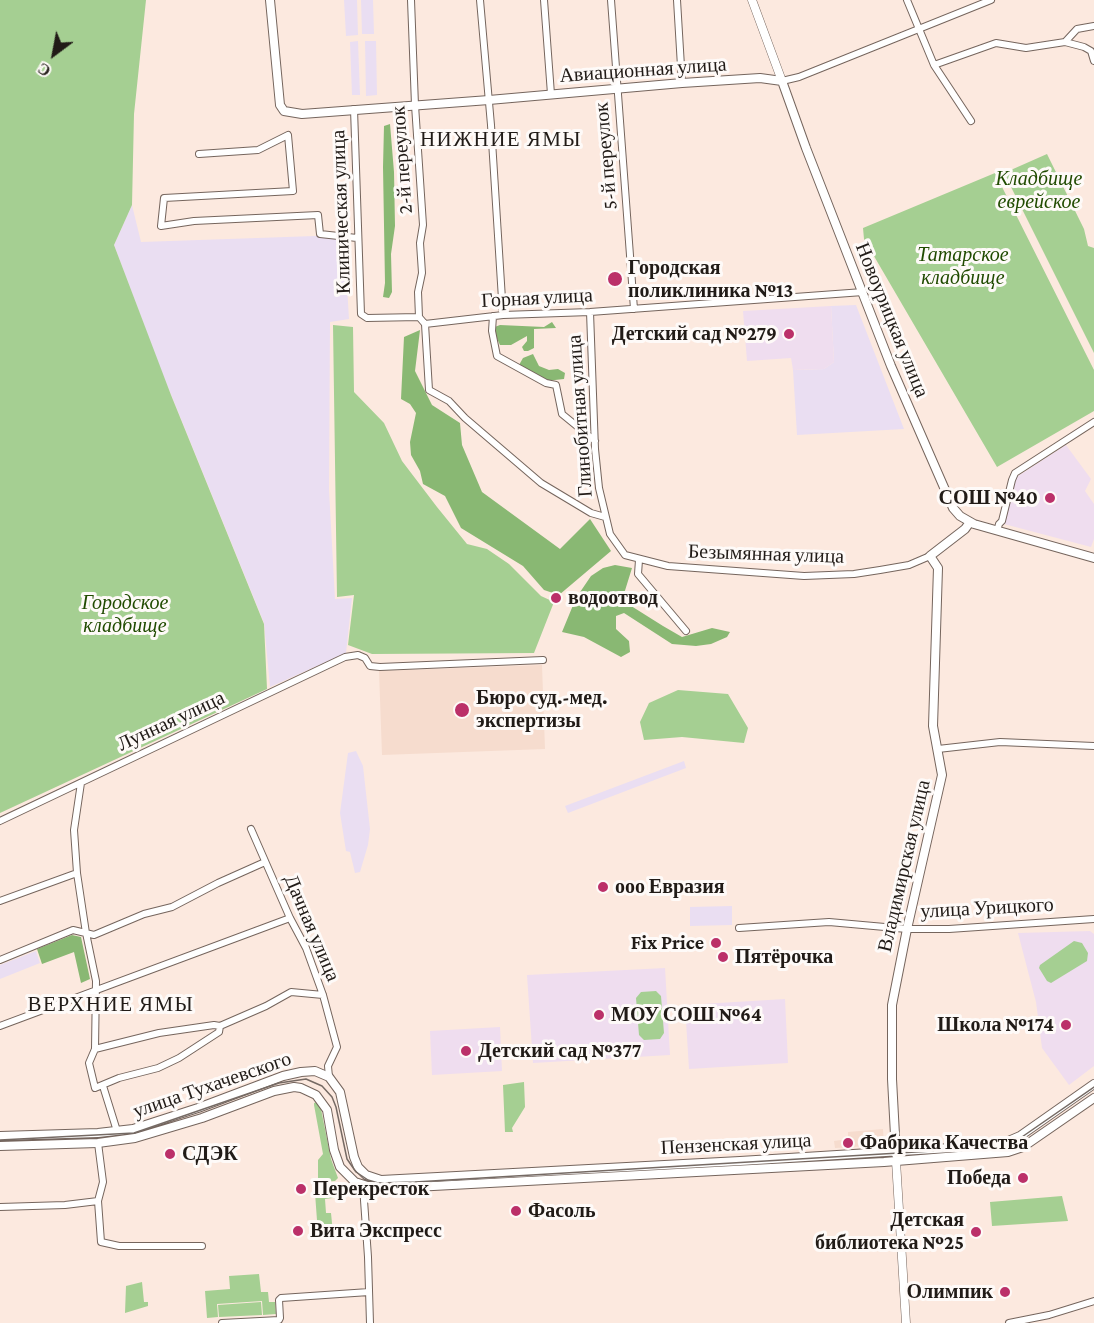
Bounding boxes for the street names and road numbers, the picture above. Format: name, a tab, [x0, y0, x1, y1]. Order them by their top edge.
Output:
street label: Авиационная улица	[559, 52, 727, 88]
street label: 5-й переулок	[589, 101, 623, 211]
street label: 2-й переулок	[386, 105, 418, 215]
street label: Клиническая улица	[326, 129, 356, 295]
street label: Новоурицкая улица	[850, 239, 934, 401]
street label: Горная улица	[481, 283, 593, 313]
street label: Глинобитная улица	[562, 334, 598, 498]
street label: Безымянная улица	[687, 539, 845, 569]
street label: Лунная улица	[114, 686, 228, 756]
street label: Владимирская улица	[873, 778, 935, 954]
street label: Дачная улица	[279, 871, 345, 985]
street label: улица Урицкого	[920, 893, 1054, 923]
street label: улица Тухачевского	[130, 1047, 294, 1123]
street label: Пензенская улица	[660, 1128, 812, 1160]

